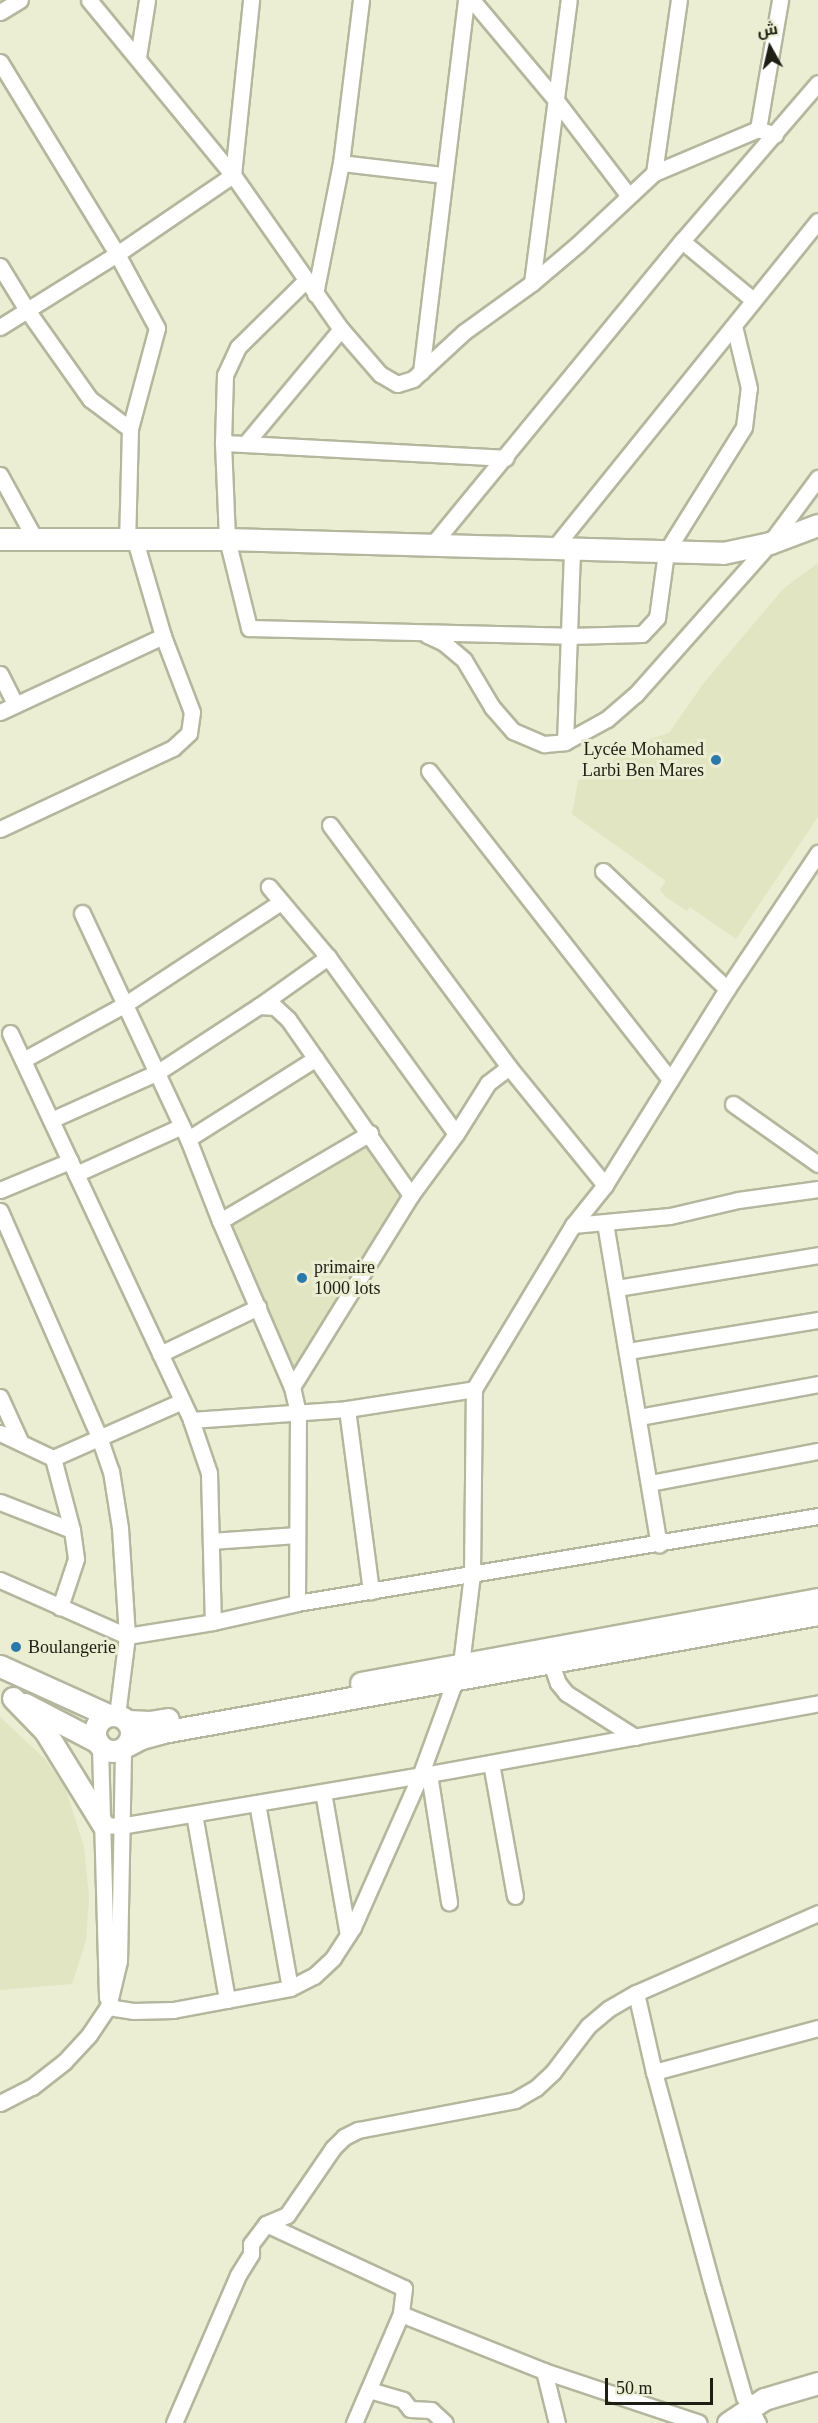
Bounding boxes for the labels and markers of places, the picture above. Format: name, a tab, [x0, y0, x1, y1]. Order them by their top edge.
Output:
place label: Lycée Mohamed Larbi Ben Mares	[582, 739, 704, 782]
marker: Lycée Mohamed Larbi Ben Mares	[709, 753, 723, 767]
place label: primaire 1000 lots	[314, 1257, 381, 1300]
marker: primaire 1000 lots	[295, 1271, 309, 1285]
place label: Boulangerie	[28, 1636, 116, 1658]
marker: Boulangerie	[9, 1640, 23, 1654]

